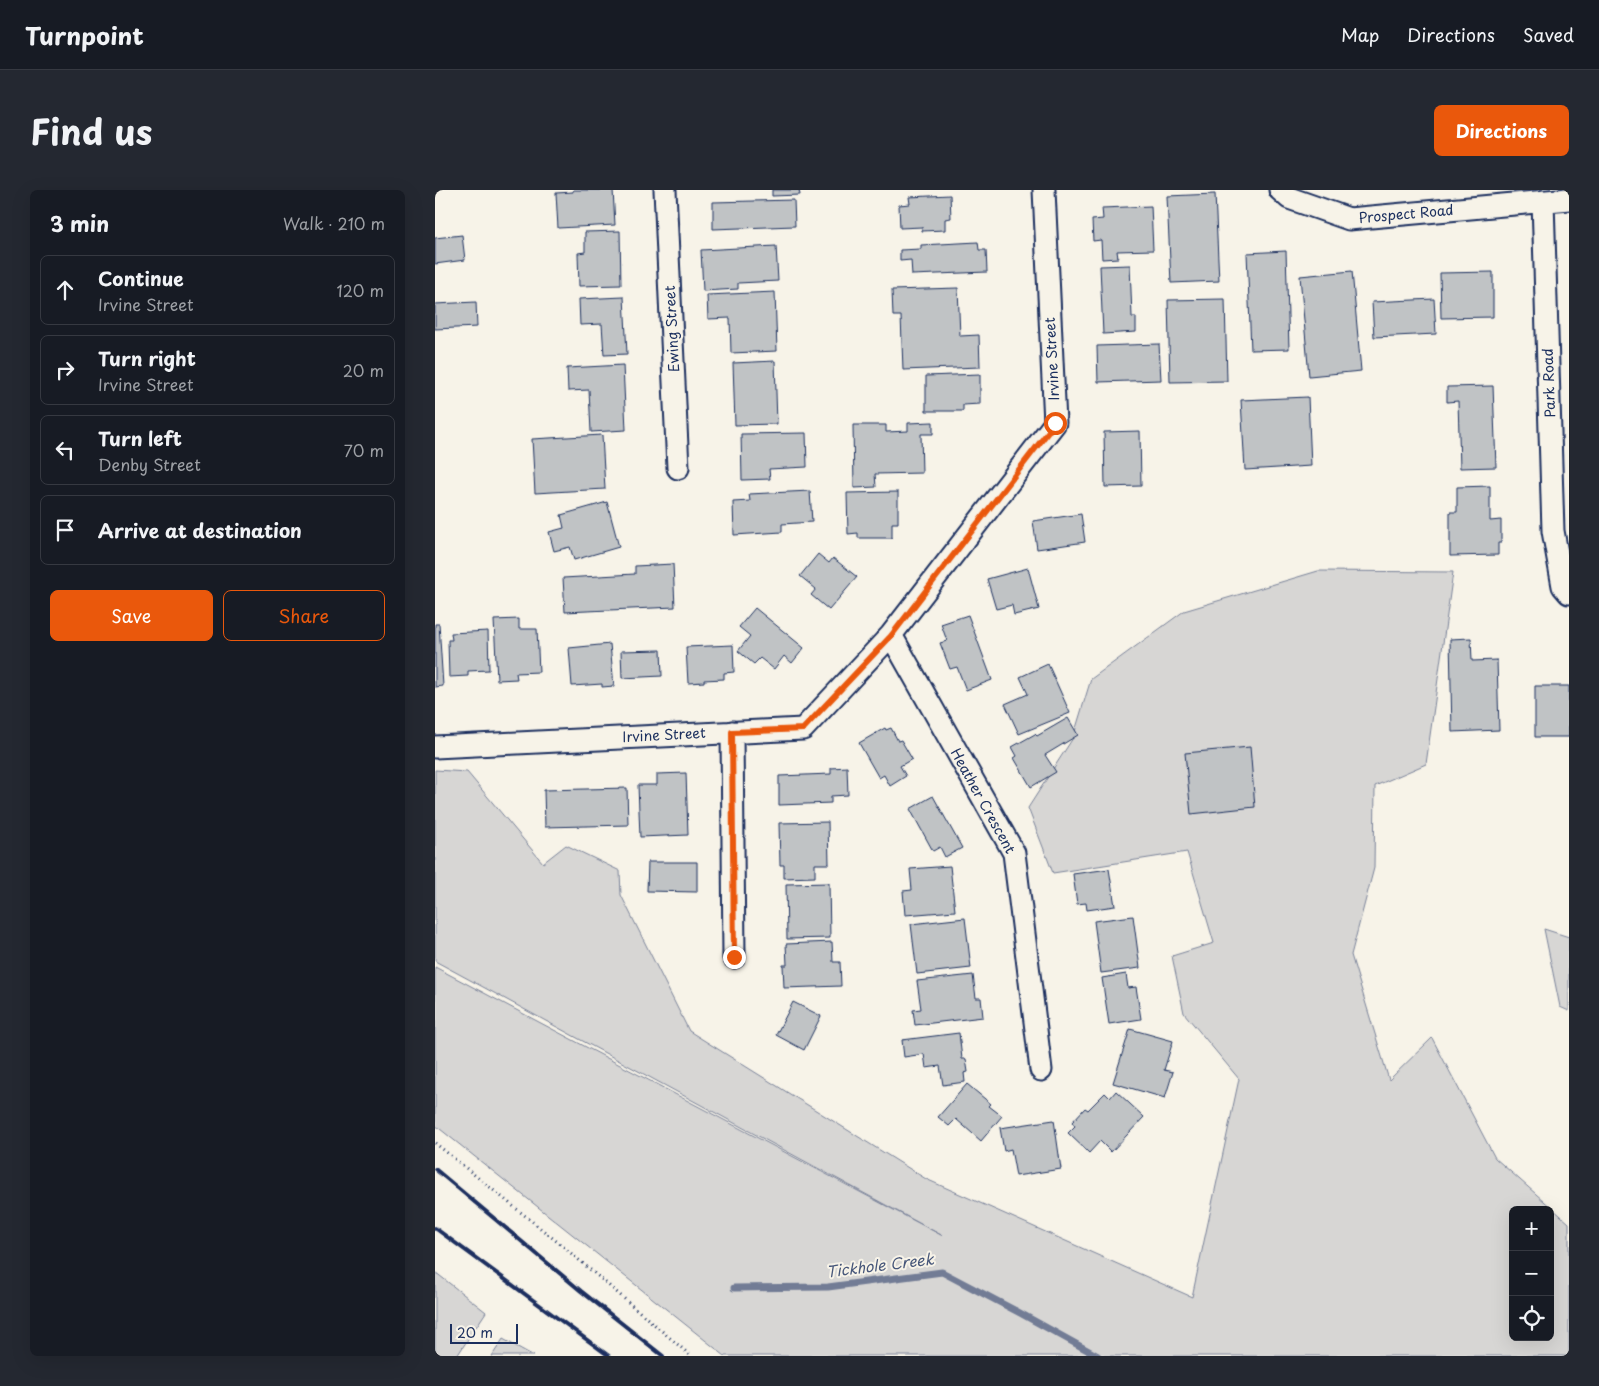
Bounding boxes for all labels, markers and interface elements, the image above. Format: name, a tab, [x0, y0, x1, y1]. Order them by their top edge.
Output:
text: Turnpoint	[25, 17, 144, 53]
text: Map	[1341, 21, 1379, 48]
text: Directions	[1407, 21, 1495, 48]
text: Saved	[1523, 21, 1574, 48]
text: Find us	[30, 104, 152, 157]
button: Directions	[1434, 105, 1569, 156]
street label: Prospect Road	[1358, 199, 1454, 228]
text: 3 min	[50, 207, 109, 239]
text: Walk · 210 m	[283, 211, 385, 235]
text: Continue	[98, 264, 184, 292]
icon: ahead	[51, 276, 79, 304]
text: 120 m	[337, 278, 384, 302]
street label: Ewing Street	[659, 285, 684, 373]
text: Irvine Street	[98, 292, 194, 316]
street label: Irvine Street	[1039, 316, 1064, 401]
text: Turn right	[98, 344, 196, 372]
street label: Park Road	[1537, 348, 1560, 418]
icon: right	[51, 356, 79, 384]
text: 20 m	[343, 358, 384, 382]
text: Irvine Street	[98, 372, 194, 396]
route start	[1044, 412, 1067, 435]
text: Turn left	[98, 424, 182, 452]
icon: left	[51, 436, 79, 464]
text: 70 m	[344, 438, 384, 462]
text: Denby Street	[98, 452, 201, 476]
icon: arrive	[51, 516, 79, 544]
text: Arrive at destination	[98, 516, 302, 544]
button: Save	[50, 590, 213, 641]
button: Share	[223, 590, 385, 641]
street label: Irvine Street	[622, 722, 707, 747]
street label: Heather Crescent	[946, 744, 1021, 857]
route end	[723, 946, 746, 969]
map controls	[1509, 1206, 1554, 1341]
button: +	[1509, 1206, 1554, 1251]
water label: Tickhole Creek	[825, 1246, 936, 1283]
button: −	[1509, 1251, 1554, 1296]
button: locate	[1509, 1296, 1554, 1341]
scale bar	[450, 1321, 517, 1344]
text: 20 m	[457, 1322, 493, 1343]

